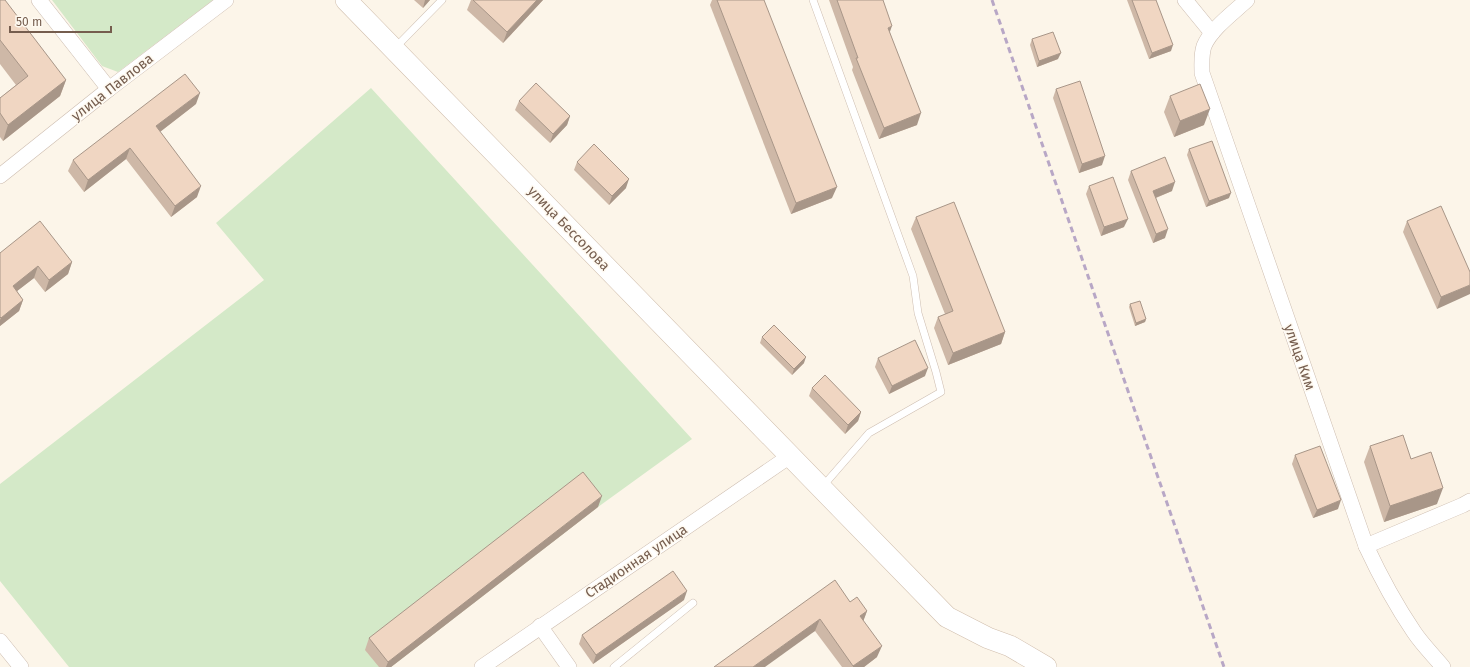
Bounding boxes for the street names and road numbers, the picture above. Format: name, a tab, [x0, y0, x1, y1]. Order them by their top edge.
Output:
street label: улица Павлова	[68, 50, 157, 125]
street label: улица Бессолова	[524, 183, 613, 274]
street label: улица Ким	[1280, 322, 1319, 392]
street label: Стадионная улица	[582, 521, 691, 602]

